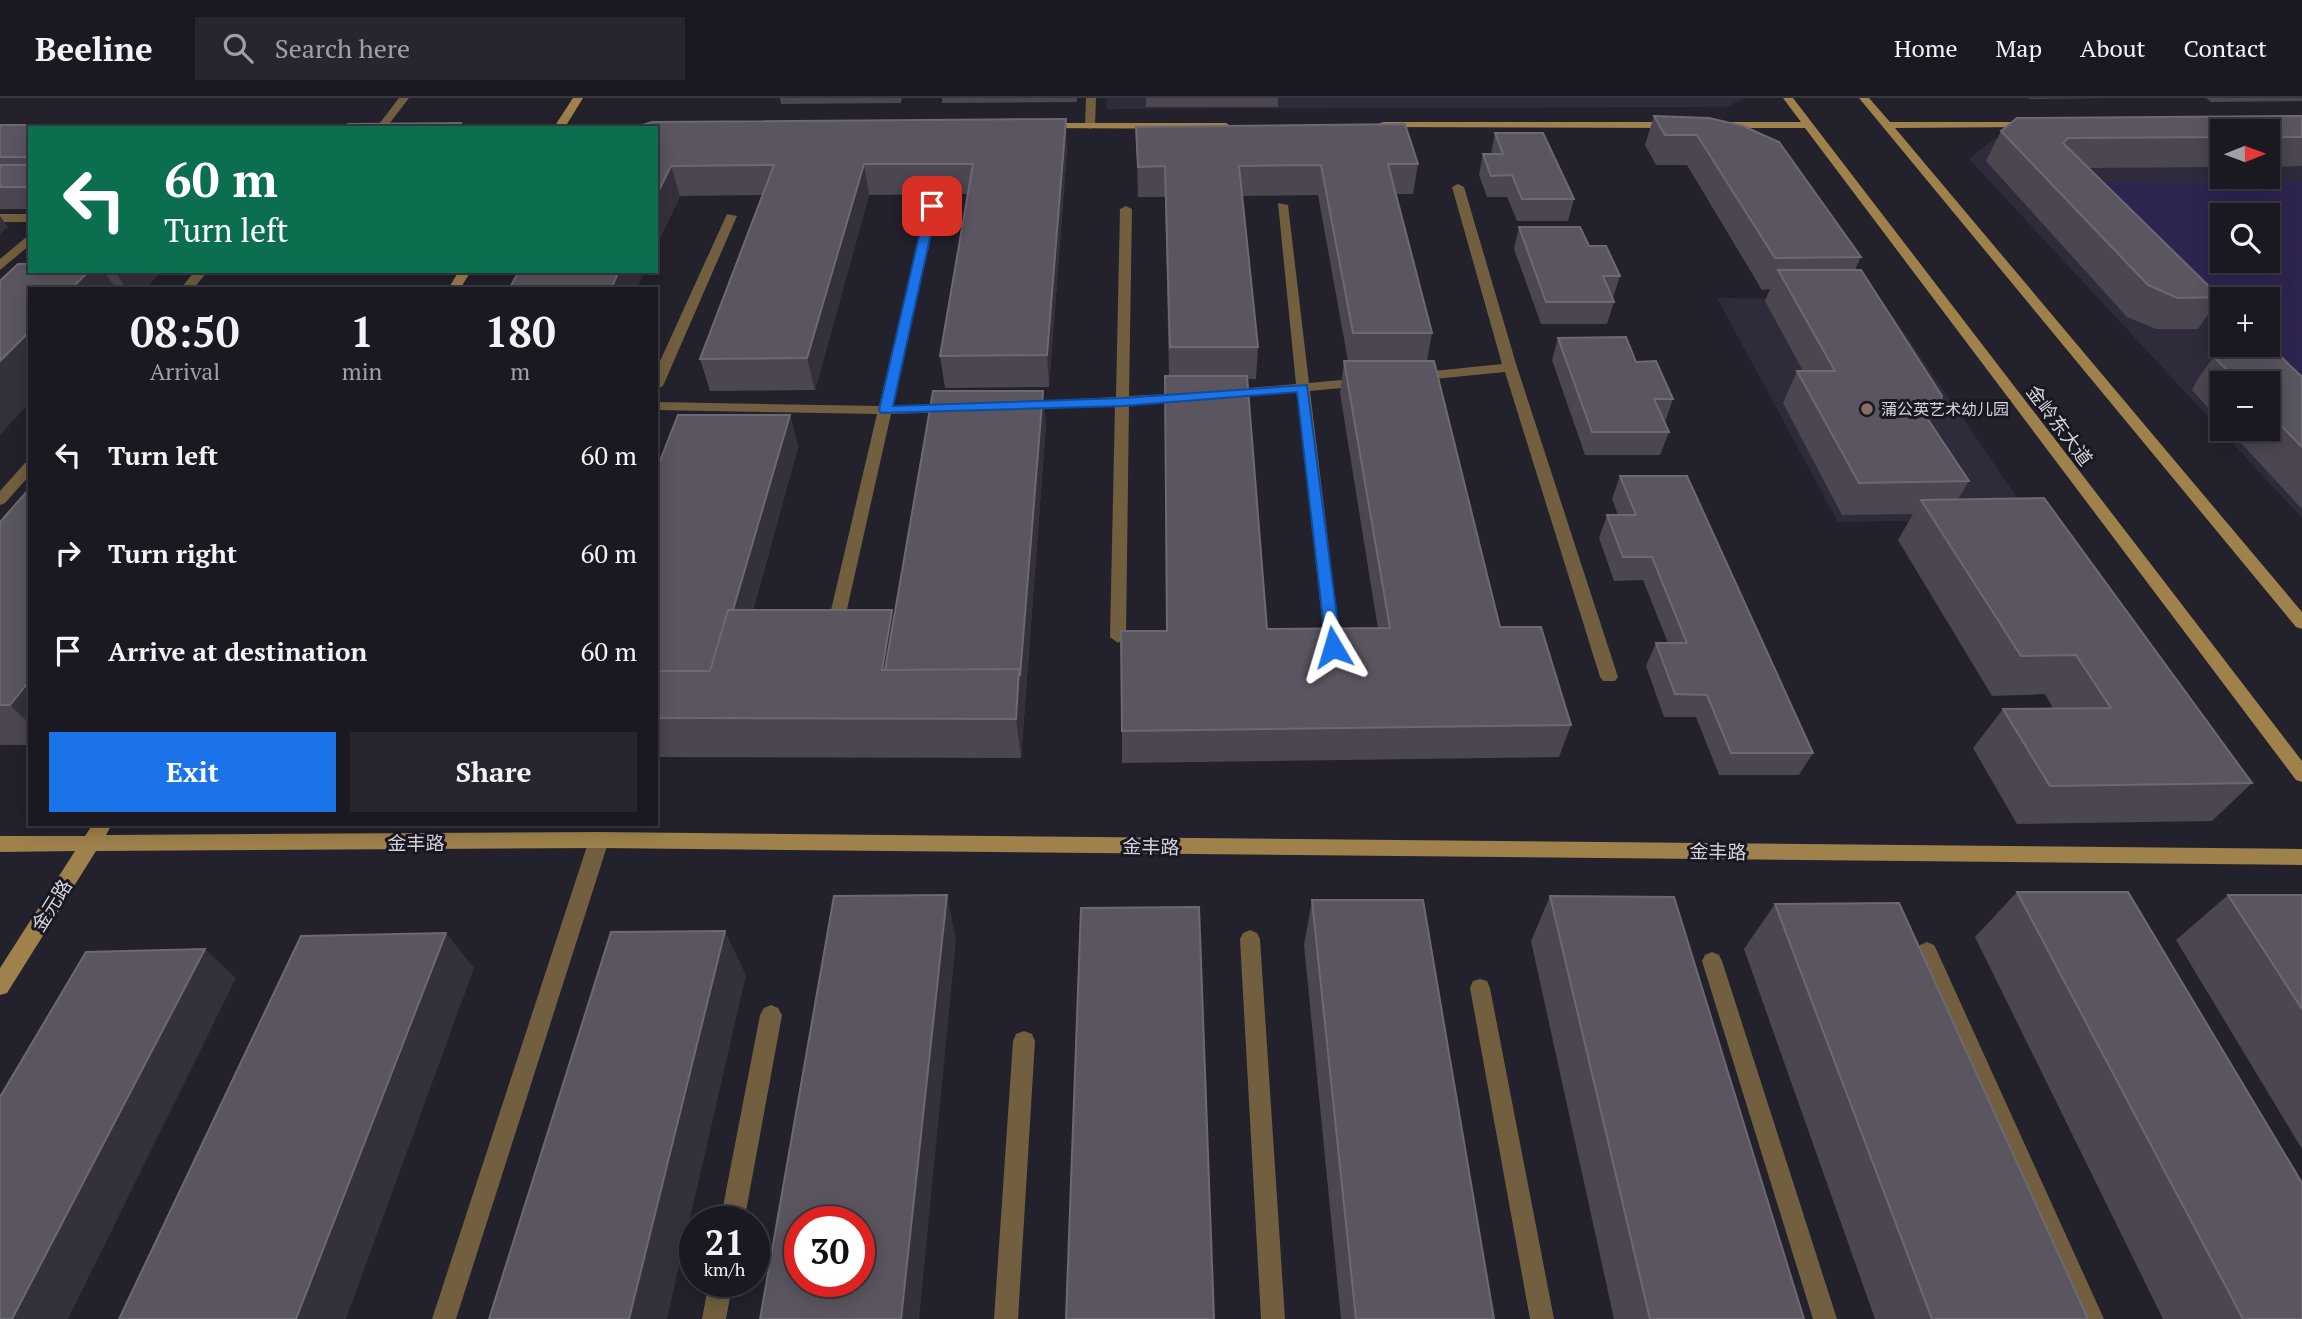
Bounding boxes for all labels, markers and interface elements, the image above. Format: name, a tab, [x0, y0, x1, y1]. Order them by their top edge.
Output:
search box	[195, 17, 685, 80]
text: Beeline	[35, 27, 153, 70]
icon: search	[219, 29, 257, 67]
text: Search here	[275, 31, 410, 65]
text: Home	[1894, 32, 1958, 64]
text: Map	[1996, 32, 2042, 64]
text: About	[2080, 32, 2146, 64]
text: Contact	[2184, 32, 2267, 64]
north arrow	[2210, 119, 2280, 189]
map controls	[2210, 119, 2280, 441]
text: 60 m	[164, 146, 278, 211]
icon: left	[49, 154, 140, 245]
pin	[902, 176, 962, 236]
icon: arrive	[913, 187, 951, 225]
button: search	[2210, 203, 2280, 273]
text: Turn left	[164, 209, 288, 251]
button: +	[2210, 287, 2280, 357]
text: 08:50	[130, 303, 240, 359]
text: 1	[350, 303, 374, 359]
text: 180	[485, 303, 556, 359]
text: Arrival	[150, 356, 220, 387]
text: min	[342, 356, 382, 387]
text: m	[510, 356, 530, 387]
button: −	[2210, 371, 2280, 441]
street label: 金岭东大道	[2021, 380, 2099, 470]
place label: 蒲公英艺术幼儿园	[1881, 398, 2009, 420]
marker: 蒲公英艺术幼儿园	[1859, 401, 1875, 417]
icon: left	[49, 436, 87, 474]
text: Turn left	[108, 438, 218, 472]
text: 60 m	[581, 438, 637, 472]
icon: right	[49, 534, 87, 572]
text: Turn right	[108, 536, 237, 570]
text: 60 m	[581, 536, 637, 570]
position arrow	[1296, 610, 1370, 684]
icon: arrive	[49, 632, 87, 670]
text: Arrive at destination	[108, 634, 367, 668]
text: 60 m	[581, 634, 637, 668]
button: Exit	[49, 732, 336, 812]
button: Share	[350, 732, 637, 812]
street label: 金丰路	[387, 830, 445, 855]
street label: 金丰路	[1122, 833, 1180, 859]
street label: 金丰路	[1689, 838, 1747, 864]
street label: 金元路	[25, 874, 77, 936]
speed limit sign: 30	[784, 1206, 875, 1297]
text: 21	[705, 1219, 744, 1265]
text: km/h	[704, 1257, 745, 1281]

